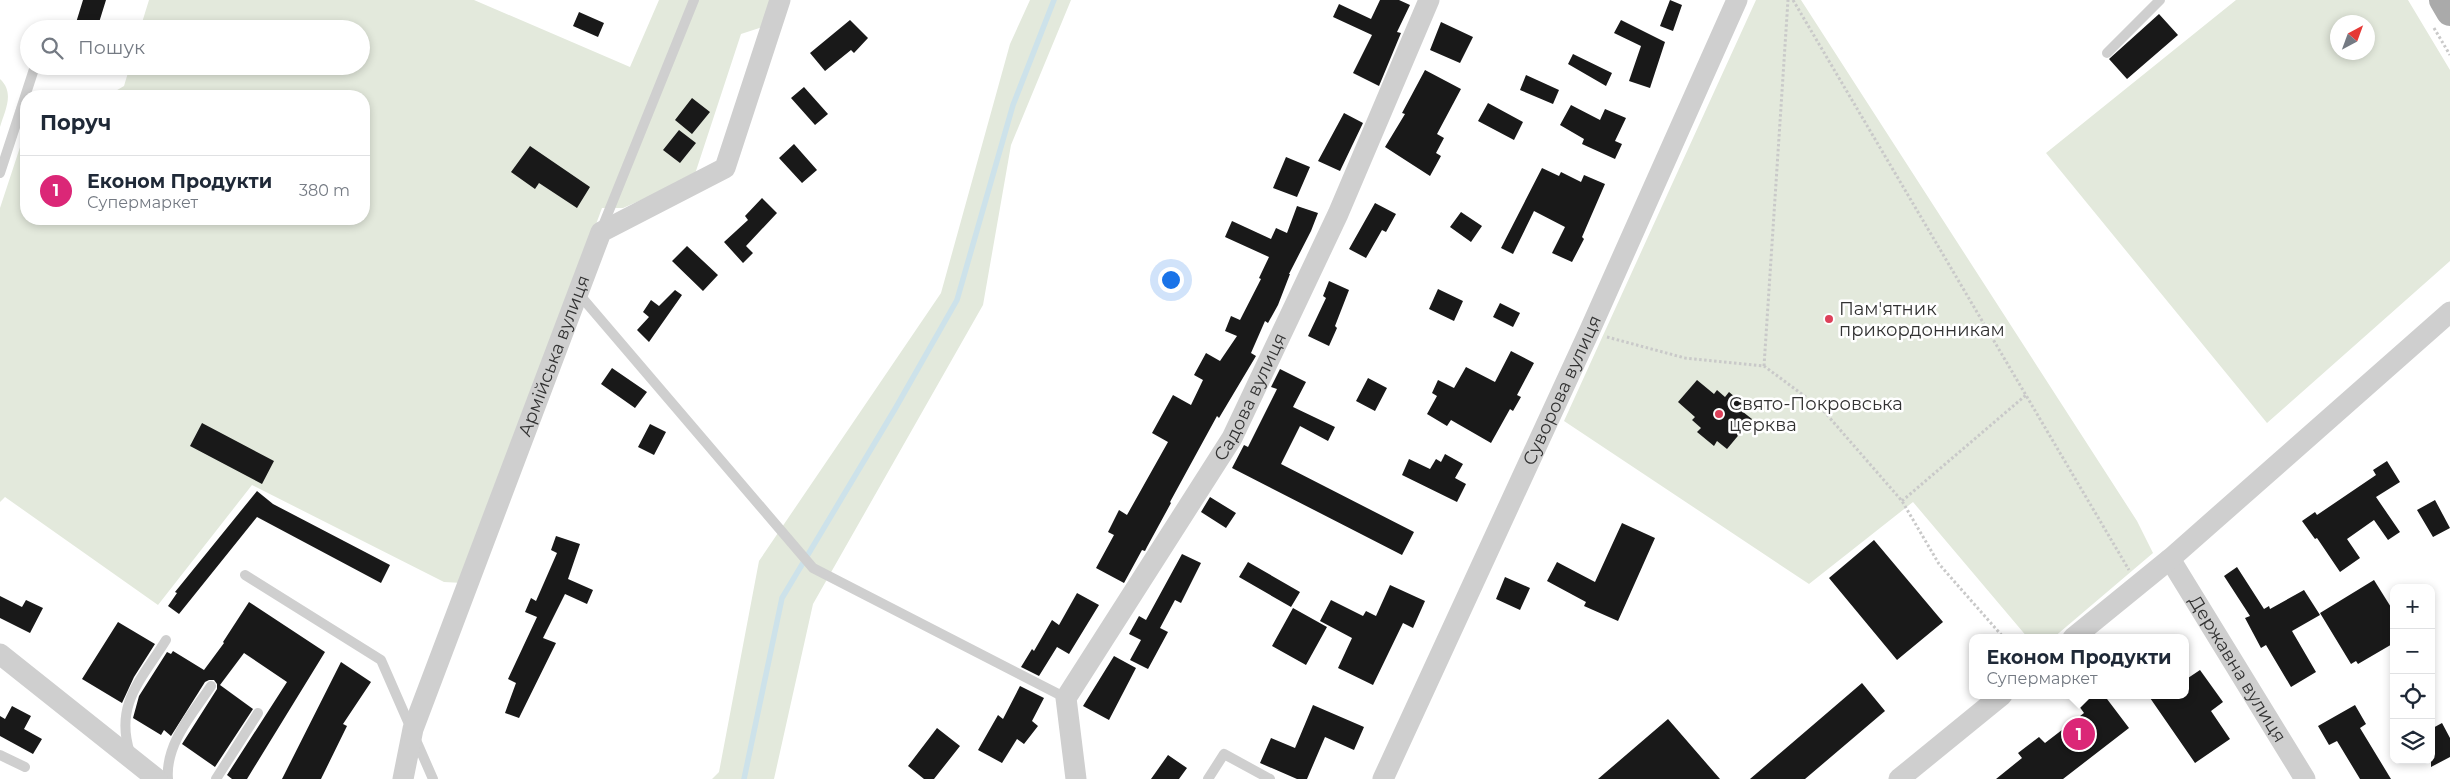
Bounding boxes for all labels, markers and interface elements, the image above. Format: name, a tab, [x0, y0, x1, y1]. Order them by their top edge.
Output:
north arrow	[2330, 15, 2375, 60]
search box	[20, 20, 370, 75]
icon: search	[38, 34, 66, 62]
text: Пошук	[78, 36, 145, 59]
text: Поруч	[40, 110, 111, 135]
text: Економ Продукти	[87, 170, 272, 193]
text: 1	[53, 181, 59, 200]
text: 380 m	[299, 181, 350, 200]
text: Супермаркет	[87, 193, 198, 212]
your location	[1158, 267, 1184, 293]
street label: Армійська вулиця	[514, 272, 595, 440]
place label: Пам'ятник прикордонникам	[1839, 298, 2005, 341]
street label: Суворова вулиця	[1518, 312, 1606, 469]
marker: Пам'ятник прикордонникам	[1823, 313, 1835, 325]
street label: Садова вулиця	[1209, 329, 1291, 465]
place label: Свято-Покровська церква	[1729, 393, 1903, 436]
marker: Свято-Покровська церква	[1713, 408, 1725, 420]
map controls	[2390, 584, 2435, 764]
button: +	[2390, 584, 2435, 629]
street label: Державна вулиця	[2184, 591, 2291, 746]
button: −	[2390, 629, 2435, 674]
popup	[1969, 634, 2189, 699]
text: Економ Продукти	[1986, 646, 2172, 669]
text: Супермаркет	[1986, 669, 2097, 688]
button: locate	[2390, 674, 2435, 719]
pin: 1	[2063, 715, 2095, 753]
button: layers	[2390, 719, 2435, 764]

